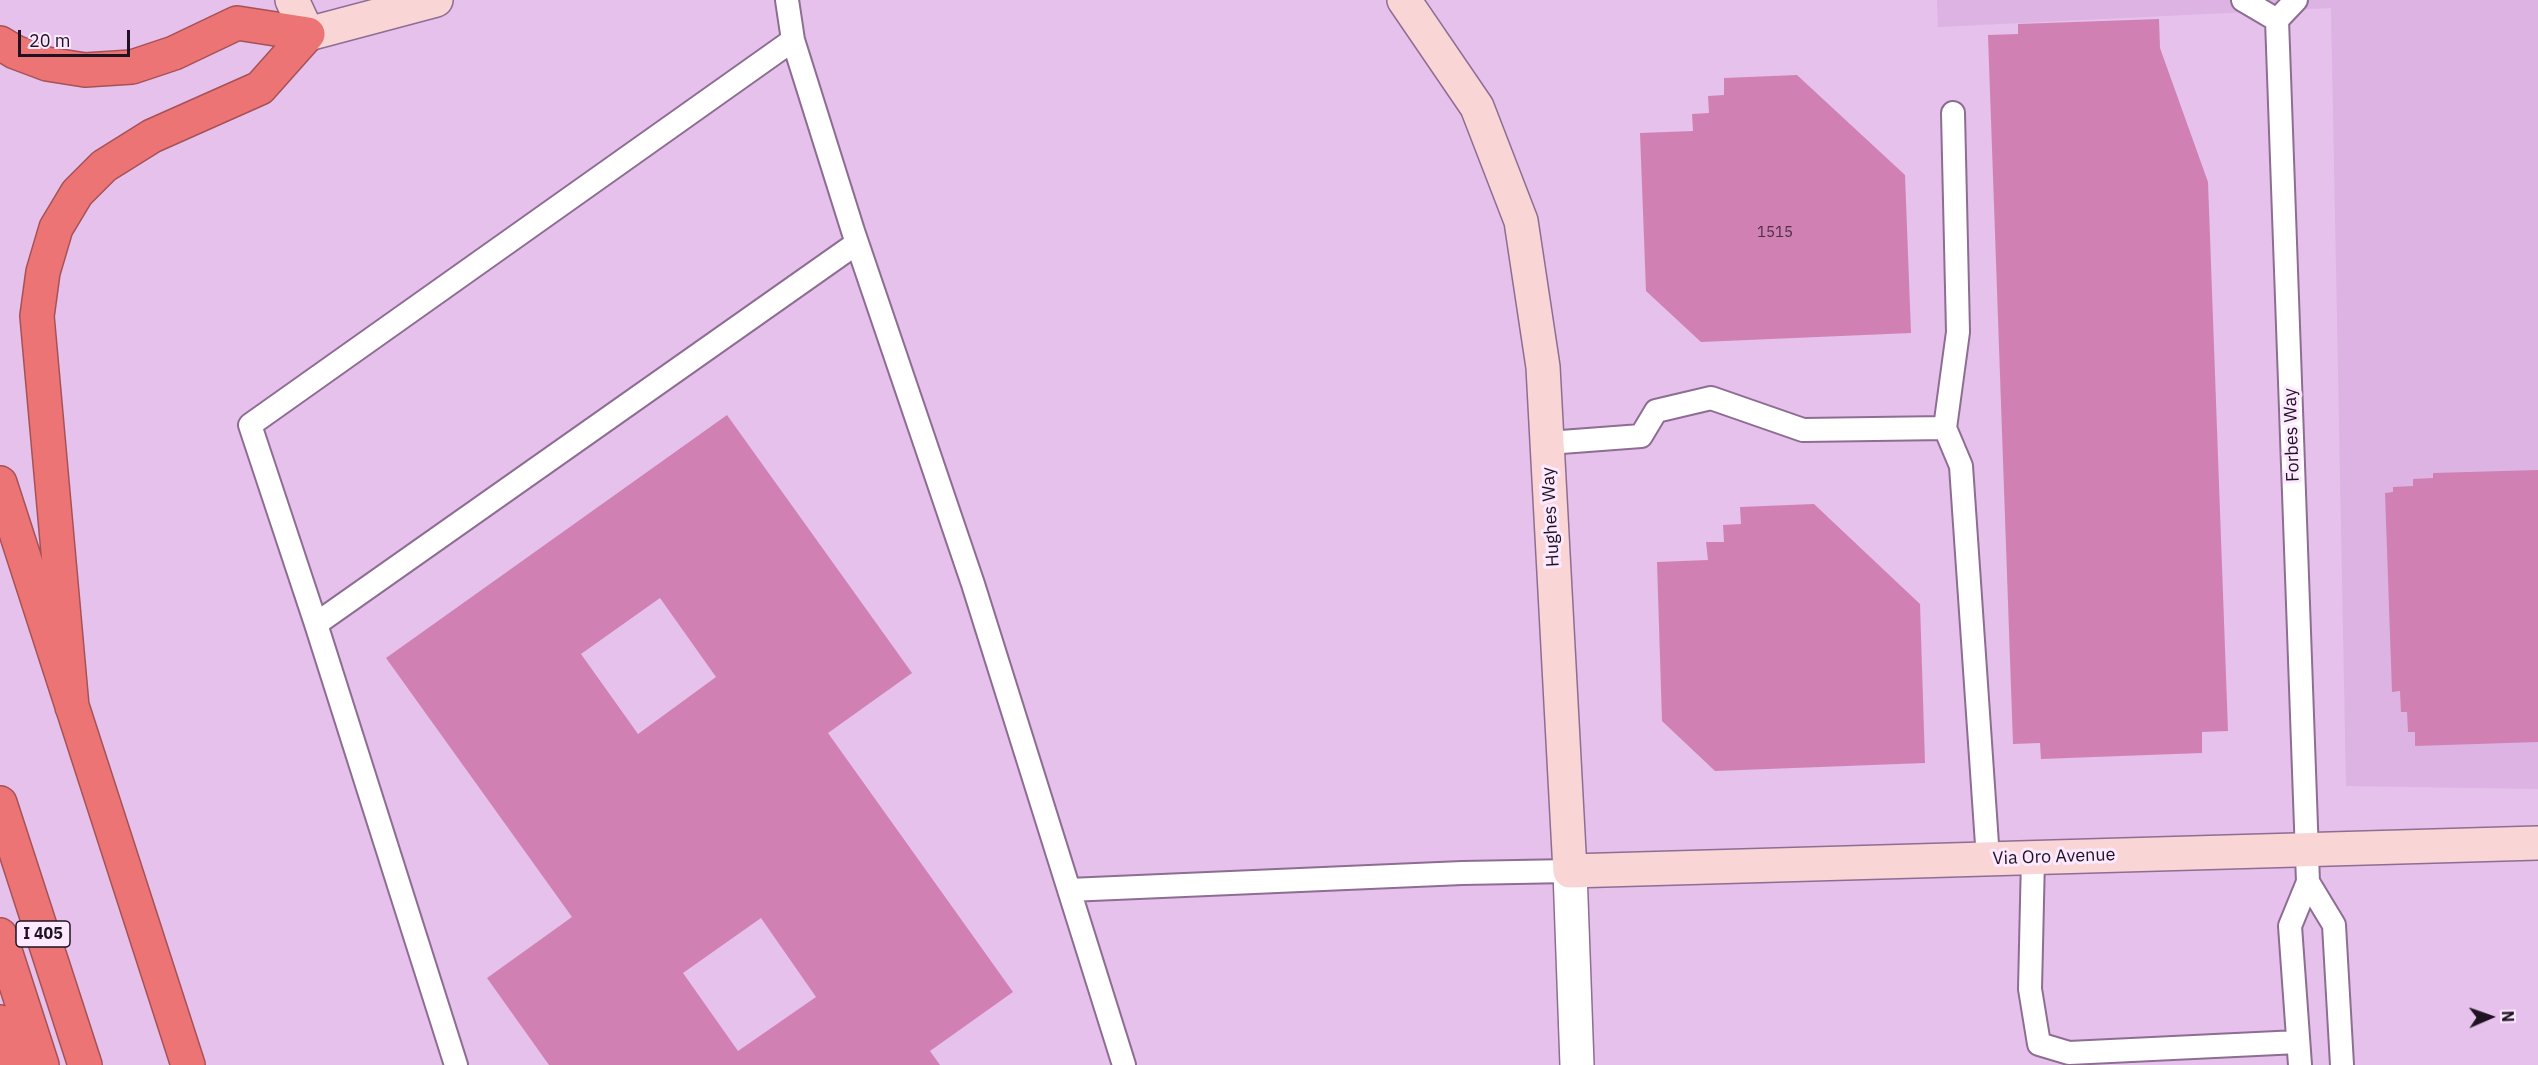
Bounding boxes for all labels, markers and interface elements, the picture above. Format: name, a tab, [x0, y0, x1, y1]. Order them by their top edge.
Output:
scale bar	[21, 18, 134, 56]
text: 20 m	[29, 29, 71, 52]
house number: 1515	[1757, 224, 1793, 242]
street label: Forbes Way	[2280, 388, 2304, 482]
street label: Hughes Way	[1538, 467, 1564, 567]
street label: Via Oro Avenue	[1992, 844, 2116, 870]
road number: I 405	[16, 921, 70, 947]
north arrow	[2460, 987, 2520, 1047]
text: N	[2498, 1010, 2518, 1023]

